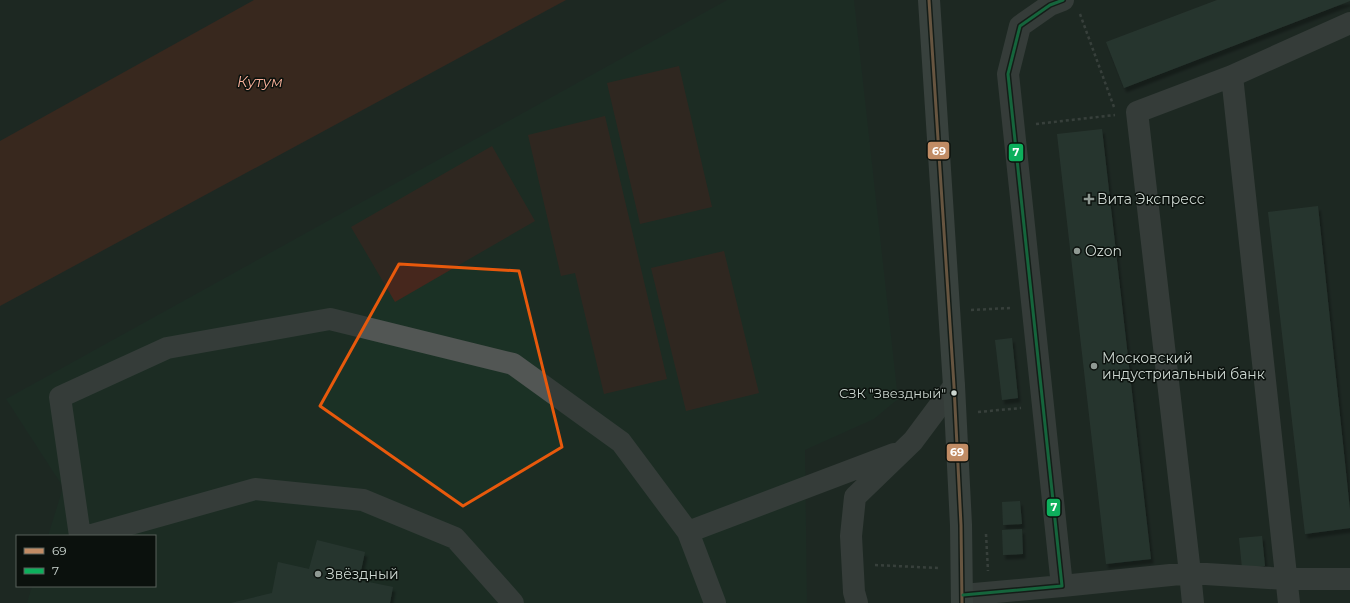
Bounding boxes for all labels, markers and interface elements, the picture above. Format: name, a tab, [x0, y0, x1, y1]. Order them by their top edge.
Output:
water label: Кутум	[237, 72, 283, 91]
line badge: 69	[927, 141, 950, 160]
line badge: 7	[1008, 143, 1024, 162]
text: 69	[932, 144, 946, 158]
text: 7	[1013, 145, 1020, 159]
place label: Вита Экспресс	[1097, 190, 1205, 208]
marker: Вита Экспресс	[1084, 194, 1094, 204]
place label: Ozon	[1085, 242, 1122, 260]
marker: Ozon	[1072, 246, 1082, 256]
place label: Московский индустриальный банк	[1102, 349, 1265, 383]
marker: Московский индустриальный банк	[1089, 361, 1099, 371]
place label: СЗК "Звездный"	[839, 385, 946, 401]
marker: СЗК "Звездный"	[949, 388, 959, 398]
line badge: 69	[946, 443, 969, 462]
text: 69	[950, 445, 964, 459]
line badge: 7	[1046, 498, 1061, 517]
text: 7	[1051, 500, 1058, 514]
legend	[16, 535, 156, 587]
text: 69	[52, 543, 67, 558]
text: 7	[52, 563, 59, 578]
place label: Звёздный	[326, 565, 399, 583]
marker: Звёздный	[313, 569, 323, 579]

